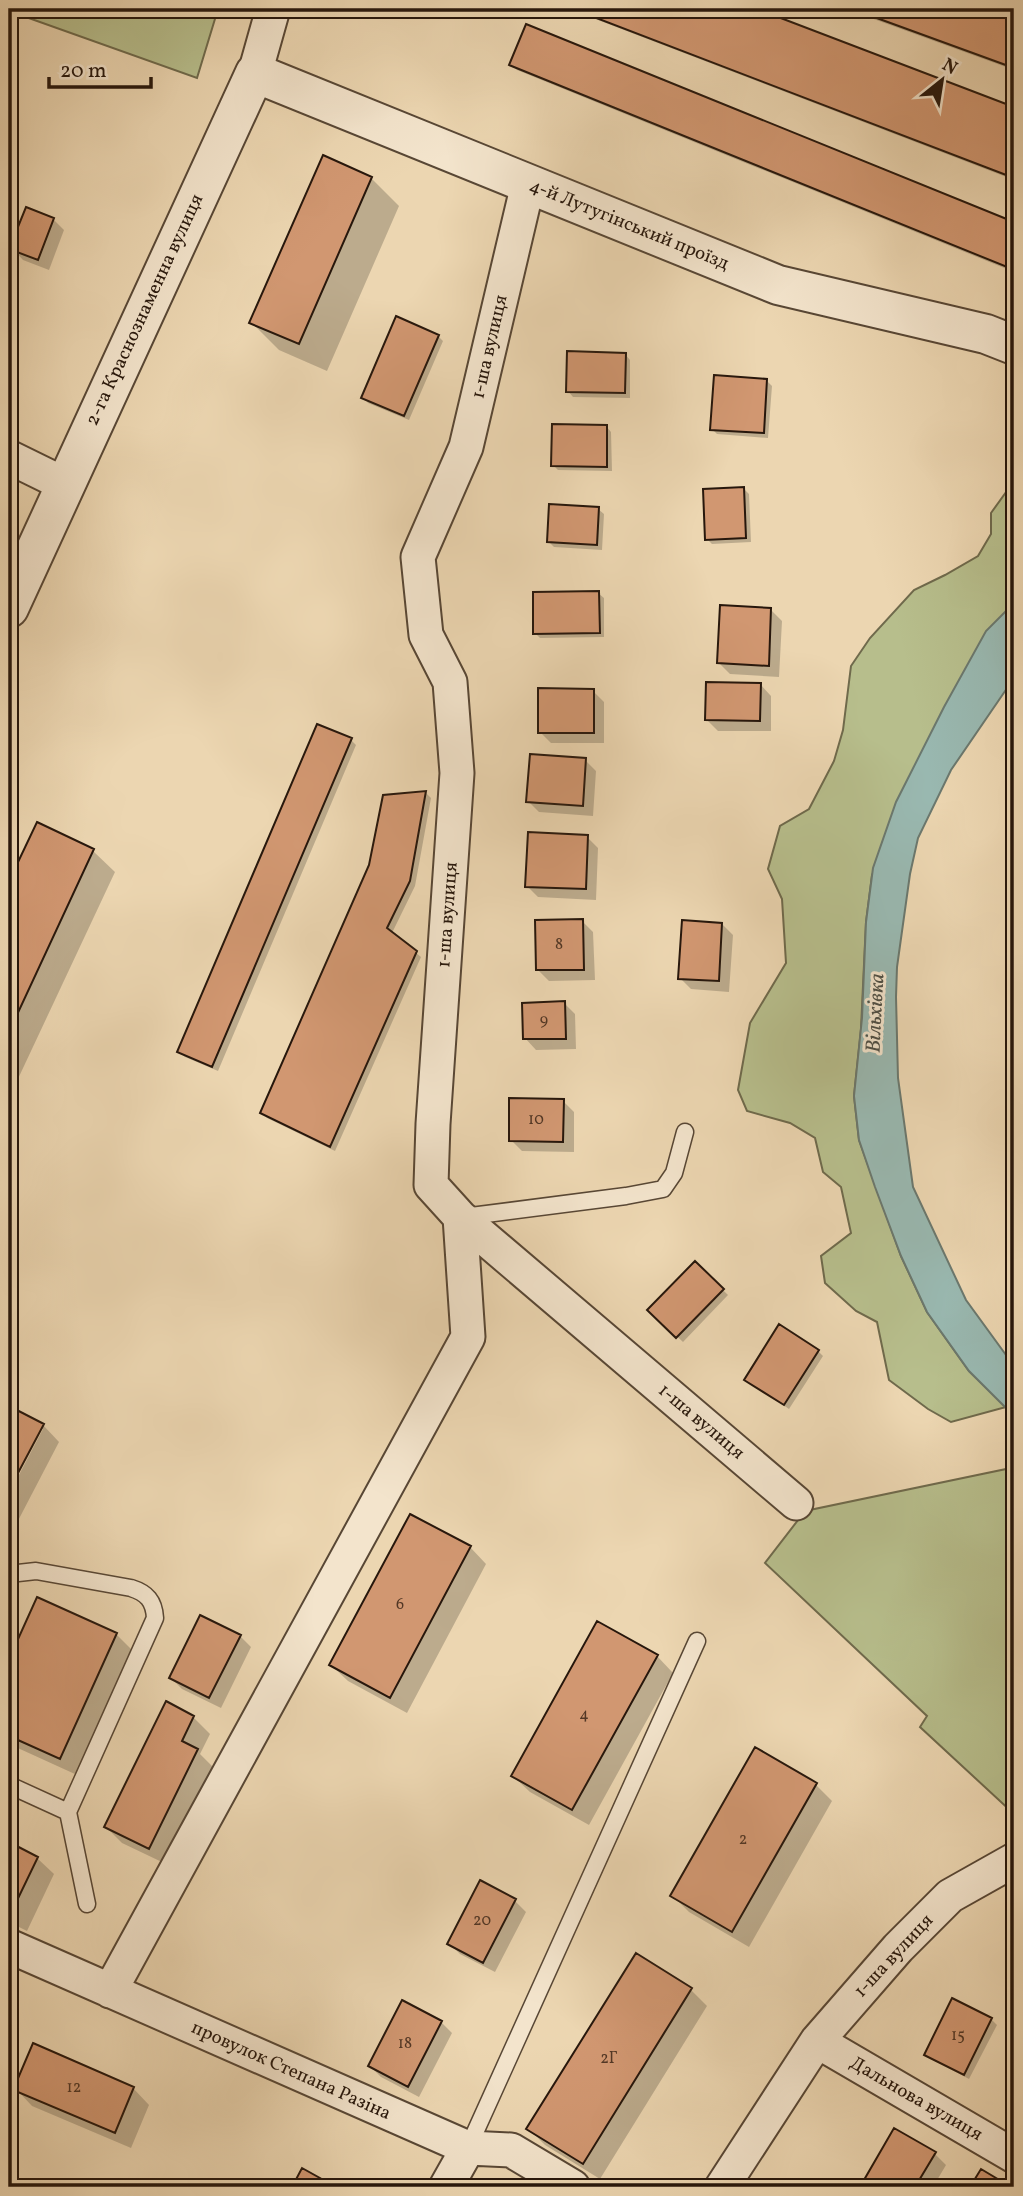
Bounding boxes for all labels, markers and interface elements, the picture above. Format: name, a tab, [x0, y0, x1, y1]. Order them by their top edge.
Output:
scale bar	[49, 46, 150, 90]
north arrow	[908, 46, 978, 116]
text: N	[937, 52, 962, 82]
text: 20 m	[60, 57, 106, 86]
street label: 4-й Лутугінський проїзд	[525, 173, 733, 277]
street label: 2-га Краснознаменна вулиця	[80, 190, 210, 430]
street label: 1-ша вулиця	[465, 292, 515, 402]
street label: 1-ша вулиця	[431, 861, 465, 969]
house number: 8	[555, 934, 563, 956]
water label: Вільхівка	[859, 972, 893, 1054]
house number: 9	[540, 1010, 548, 1032]
house number: 10	[528, 1109, 544, 1131]
street label: 1-ша вулиця	[652, 1378, 750, 1466]
house number: 6	[396, 1594, 404, 1616]
house number: 4	[579, 1704, 589, 1726]
house number: 2	[739, 1829, 747, 1851]
street label: 1-ша вулиця	[848, 1908, 940, 2004]
house number: 20	[473, 1910, 491, 1932]
street label: провулок Степана Разіна	[187, 2015, 395, 2127]
house number: 15	[951, 2025, 965, 2047]
house number: 18	[398, 2033, 412, 2055]
house number: 2Г	[600, 2048, 618, 2070]
street label: Дальнова вулиця	[845, 2050, 987, 2148]
house number: 12	[67, 2077, 81, 2099]

